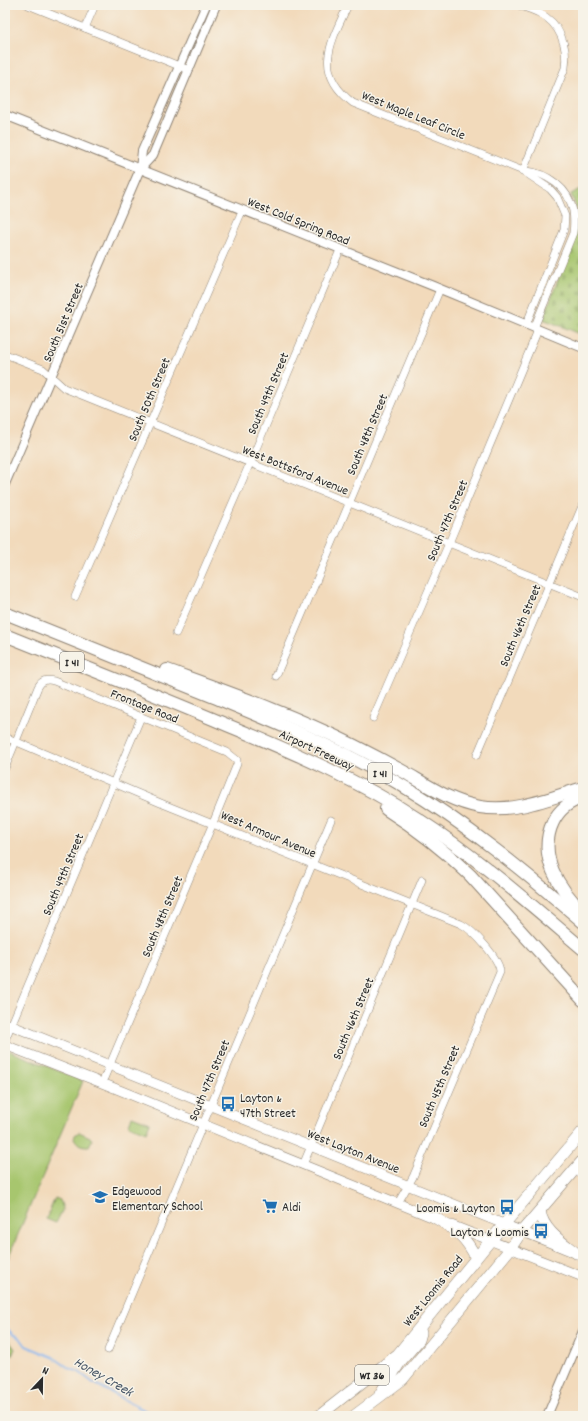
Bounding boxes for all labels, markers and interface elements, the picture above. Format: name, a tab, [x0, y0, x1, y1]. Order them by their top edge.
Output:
street label: West Maple Leaf Circle	[358, 87, 468, 146]
street label: West Cold Spring Road	[244, 193, 352, 251]
street label: South 51st Street	[39, 280, 90, 366]
street label: South 49th Street	[243, 350, 295, 438]
street label: South 50th Street	[124, 355, 177, 445]
street label: South 48th Street	[343, 391, 394, 479]
street label: West Bottsford Avenue	[239, 441, 351, 501]
street label: South 47th Street	[423, 477, 474, 565]
street label: South 46th Street	[495, 582, 547, 670]
road number: I 41	[60, 652, 84, 672]
street label: Frontage Road	[107, 685, 181, 730]
street label: Airport Freeway	[275, 726, 357, 777]
road number: I 41	[368, 763, 392, 783]
street label: West Armour Avenue	[217, 807, 319, 864]
street label: South 49th Street	[38, 831, 90, 919]
street label: South 48th Street	[138, 873, 189, 961]
street label: South 46th Street	[328, 975, 380, 1063]
street label: South 47th Street	[185, 1037, 236, 1125]
street label: South 45th Street	[414, 1043, 466, 1131]
place label: Layton & 47th Street	[240, 1090, 296, 1124]
bus stop icon: Layton & 47th Street	[219, 1095, 237, 1113]
street label: West Layton Avenue	[304, 1125, 402, 1180]
place label: Edgewood Elementary School	[112, 1183, 203, 1217]
school or university icon: Edgewood Elementary School	[91, 1188, 109, 1206]
supermarket icon: Aldi	[261, 1197, 279, 1215]
bus stop icon: Loomis & Layton	[498, 1198, 516, 1216]
place label: Aldi	[282, 1199, 301, 1218]
place label: Loomis & Layton	[416, 1200, 495, 1219]
bus stop icon: Layton & Loomis	[532, 1222, 550, 1240]
place label: Layton & Loomis	[450, 1224, 529, 1243]
street label: West Loomis Road	[399, 1252, 469, 1332]
water label: Honey Creek	[70, 1353, 137, 1403]
north arrow	[22, 1359, 62, 1399]
text: N	[39, 1363, 51, 1380]
road number: WI 36	[355, 1365, 389, 1385]

